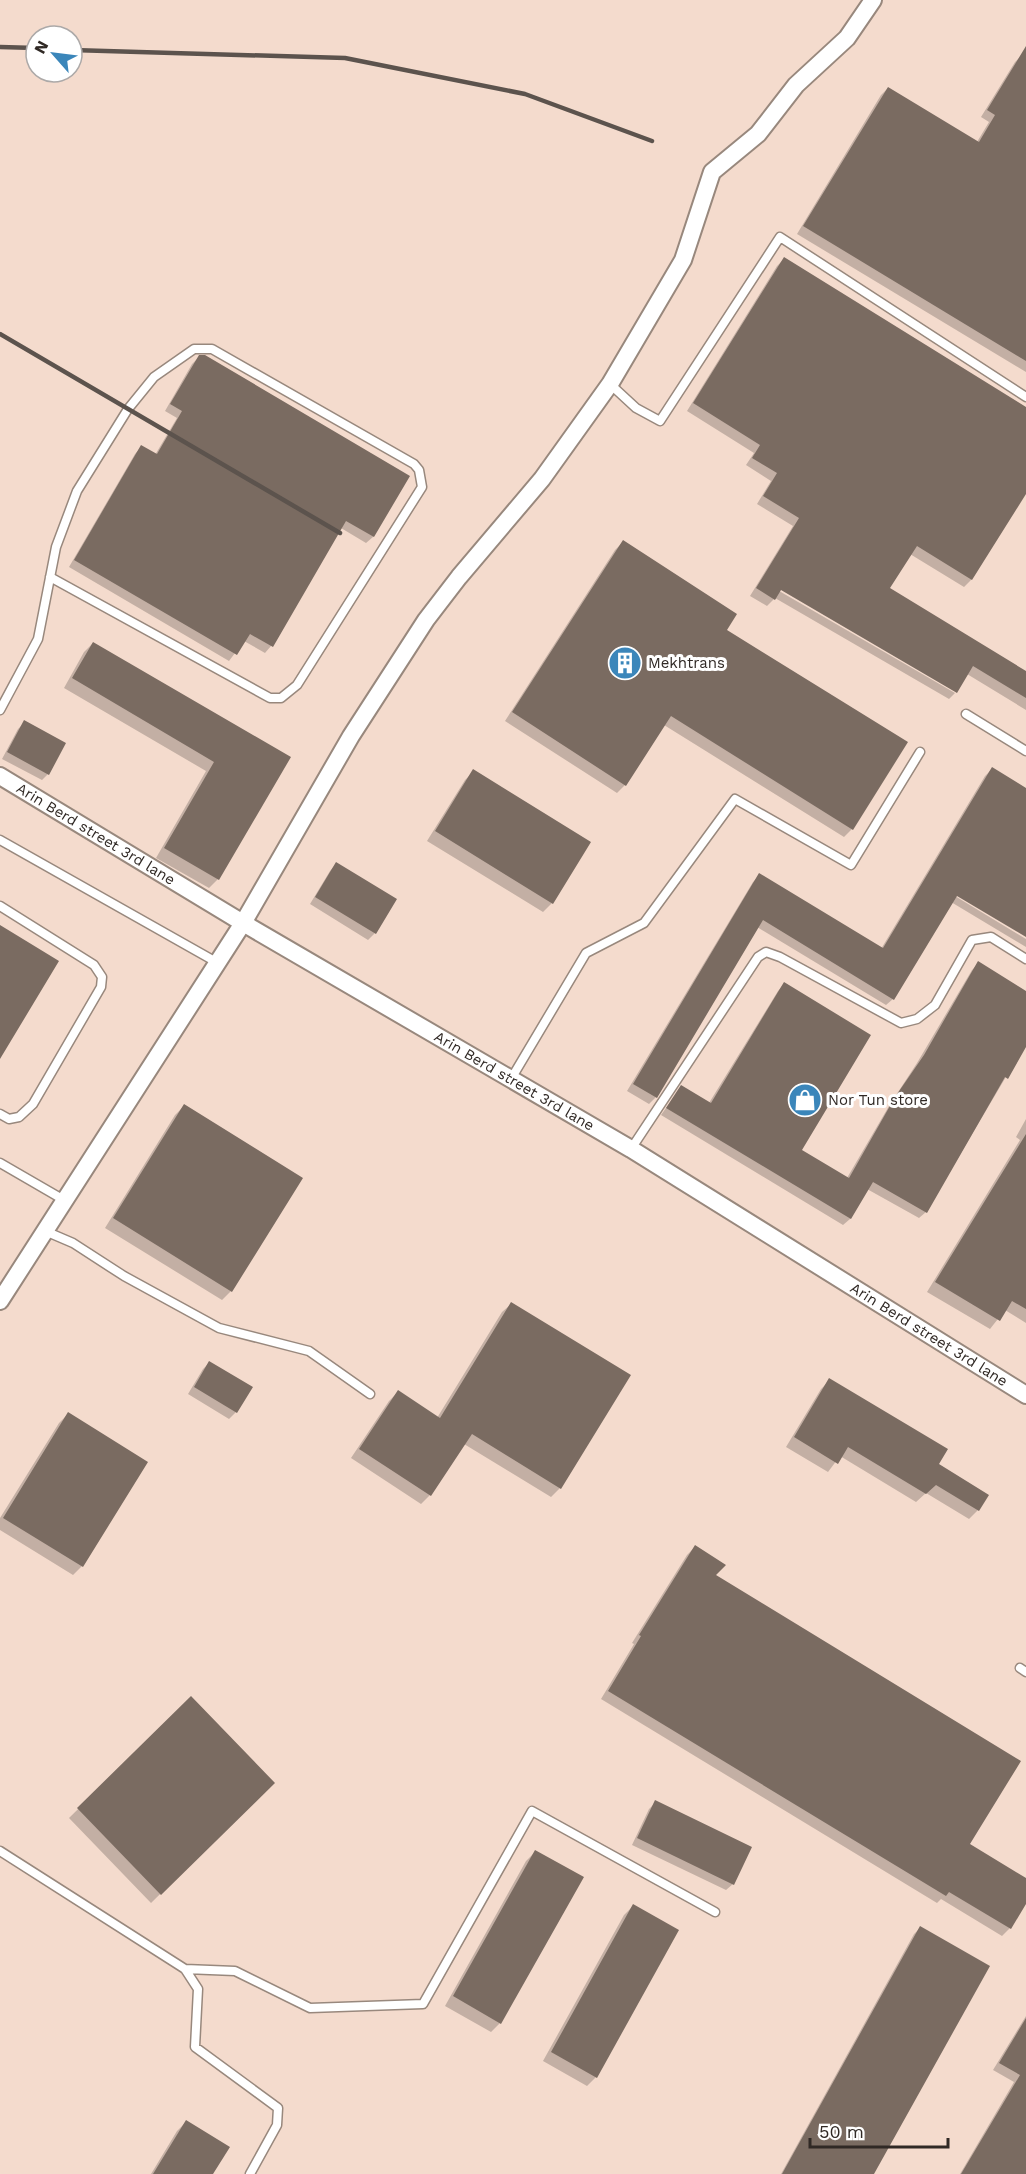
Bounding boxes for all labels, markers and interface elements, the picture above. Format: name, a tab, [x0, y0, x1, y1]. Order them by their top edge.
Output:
north arrow	[24, 24, 84, 84]
text: N	[30, 37, 52, 57]
building icon: Mekhtrans	[607, 645, 643, 681]
place label: Mekhtrans	[648, 654, 725, 672]
street label: Arin Berd street 3rd lane	[13, 779, 178, 889]
street label: Arin Berd street 3rd lane	[431, 1027, 598, 1135]
shop icon: Nor Tun store	[787, 1082, 823, 1118]
place label: Nor Tun store	[828, 1091, 928, 1109]
street label: Arin Berd street 3rd lane	[847, 1279, 1011, 1390]
scale bar	[810, 2111, 948, 2149]
text: 50 m	[819, 2121, 864, 2142]

